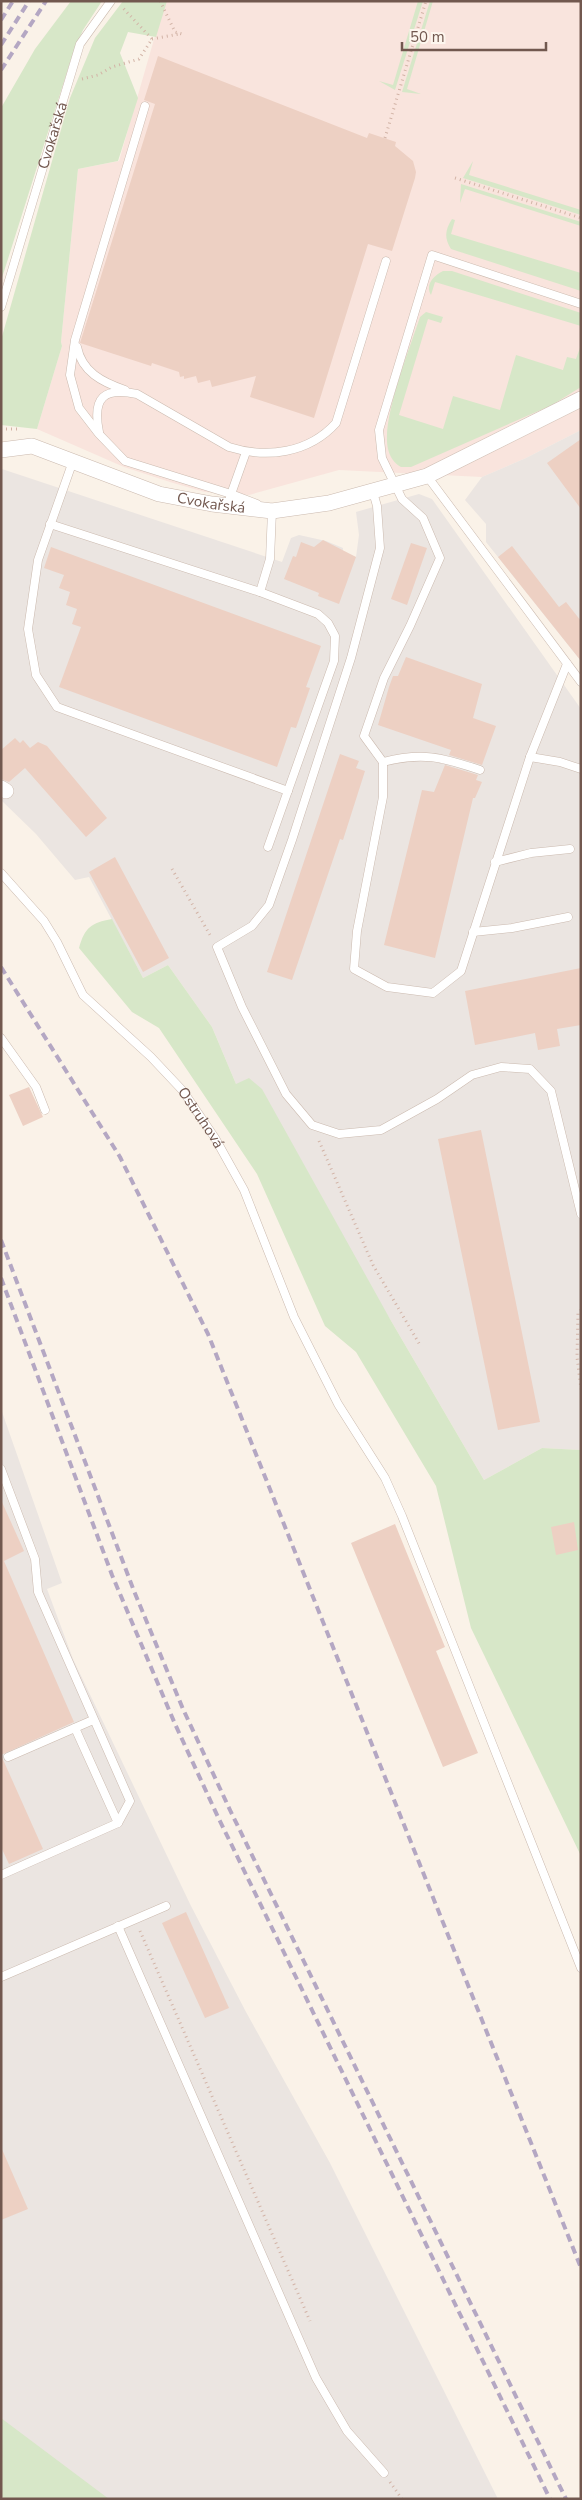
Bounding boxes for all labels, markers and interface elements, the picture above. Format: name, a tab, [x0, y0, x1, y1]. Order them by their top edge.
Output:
scale bar	[402, 20, 546, 52]
text: 50 m	[410, 27, 445, 47]
street label: Cvokařská	[33, 100, 72, 172]
street label: Cvokařská	[175, 488, 246, 518]
street label: Ostruhová	[173, 1083, 229, 1152]

